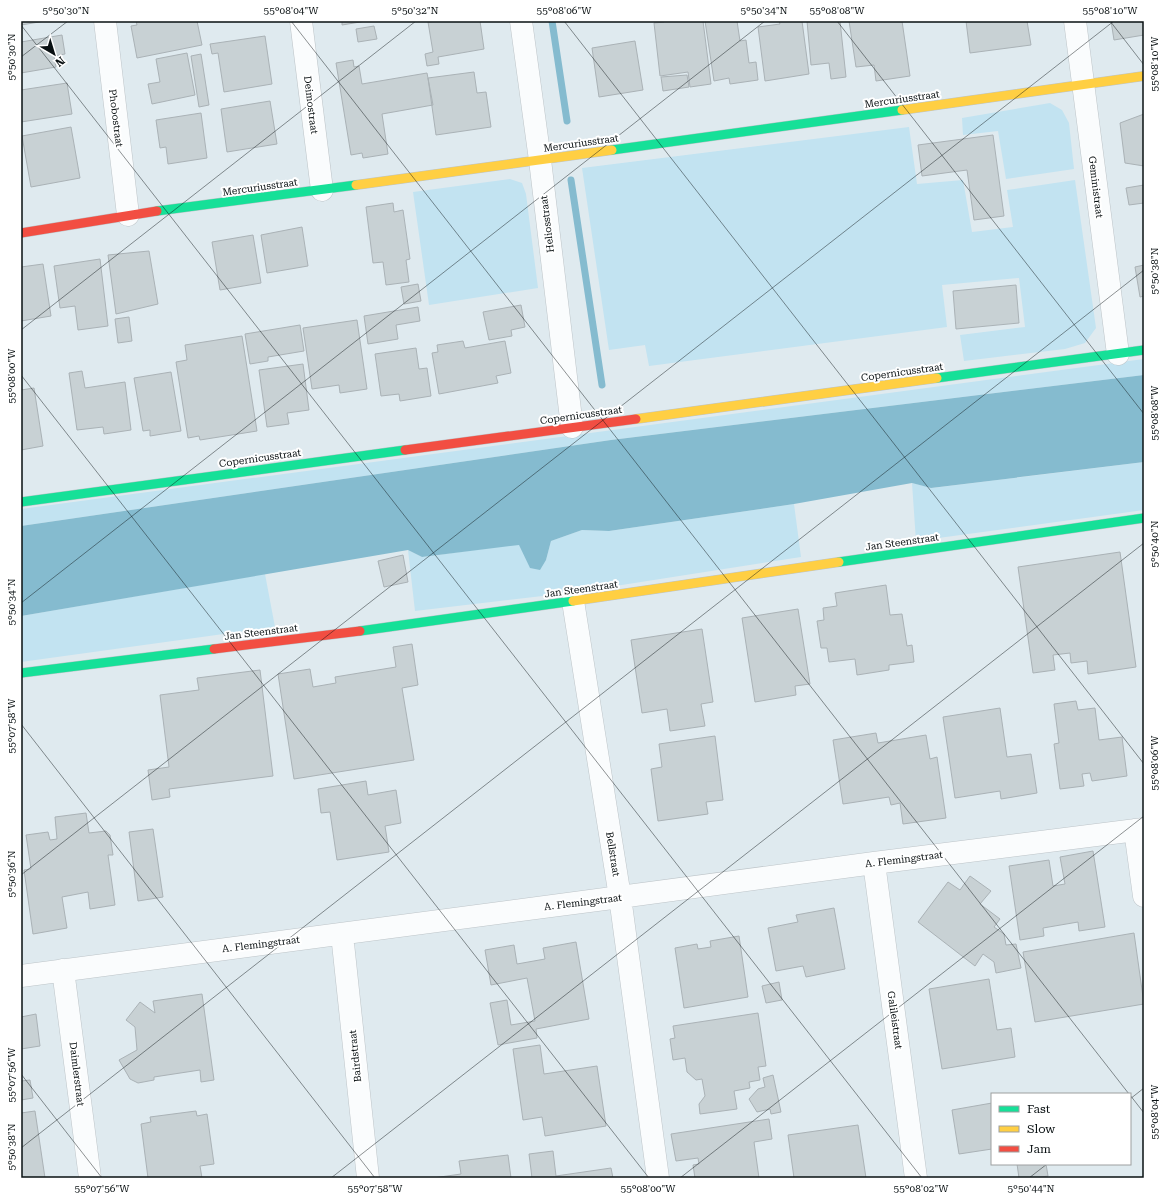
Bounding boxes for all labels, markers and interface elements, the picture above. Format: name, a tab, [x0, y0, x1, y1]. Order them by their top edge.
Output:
text: 5°50'30"N	[42, 5, 90, 16]
text: 55°08'04"W	[264, 5, 319, 16]
text: 5°50'32"N	[391, 5, 439, 16]
text: 55°08'06"W	[537, 5, 592, 16]
text: 5°50'34"N	[740, 5, 788, 16]
text: 55°08'08"W	[810, 5, 865, 16]
text: 55°08'10"W	[1083, 5, 1138, 16]
text: 5°50'30"N	[6, 33, 17, 81]
north arrow	[34, 34, 74, 74]
text: 55°08'10"W	[1149, 36, 1160, 91]
text: N	[52, 54, 67, 70]
street label: Deimostraat	[302, 75, 320, 135]
street label: Phobostraat	[107, 88, 125, 148]
street label: Mercuriusstraat	[864, 88, 941, 110]
street label: Mercuriusstraat	[543, 132, 620, 154]
street label: Geministraat	[1087, 155, 1105, 219]
street label: Mercuriusstraat	[222, 176, 299, 198]
street label: Heliosstraat	[538, 194, 556, 253]
text: 5°50'38"N	[1149, 247, 1160, 295]
text: 55°08'00"W	[6, 348, 17, 403]
street label: Copernicusstraat	[860, 361, 944, 383]
text: 55°08'08"W	[1149, 385, 1160, 440]
street label: Copernicusstraat	[539, 404, 623, 426]
street label: Copernicusstraat	[218, 447, 302, 469]
text: 5°50'40"N	[1149, 520, 1160, 568]
street label: Jan Steenstraat	[865, 531, 940, 553]
text: 5°50'34"N	[6, 578, 17, 626]
street label: Jan Steenstraat	[544, 578, 619, 600]
street label: Jan Steenstraat	[224, 622, 299, 642]
text: 55°07'58"W	[6, 698, 17, 753]
text: 55°08'06"W	[1149, 735, 1160, 790]
street label: Bellstraat	[604, 831, 622, 877]
street label: A. Flemingstraat	[865, 849, 944, 869]
text: 5°50'36"N	[6, 850, 17, 898]
street label: A. Flemingstraat	[544, 892, 623, 912]
street label: A. Flemingstraat	[222, 934, 301, 954]
street label: Galileistraat	[885, 990, 905, 1050]
street label: Bairdstraat	[347, 1029, 363, 1083]
street label: Daimlerstraat	[68, 1041, 86, 1107]
text: 55°07'56"W	[6, 1047, 17, 1102]
text: 55°08'04"W	[1149, 1084, 1160, 1139]
legend	[991, 1093, 1131, 1165]
text: Fast	[1027, 1102, 1051, 1116]
text: Slow	[1027, 1122, 1055, 1136]
text: 5°50'38"N	[6, 1123, 17, 1171]
text: Jam	[1027, 1142, 1051, 1156]
text: 55°07'56"W	[75, 1183, 130, 1194]
text: 55°07'58"W	[348, 1183, 403, 1194]
text: 55°08'00"W	[621, 1183, 676, 1194]
text: 55°08'02"W	[894, 1183, 949, 1194]
text: 5°50'44"N	[1007, 1183, 1055, 1194]

